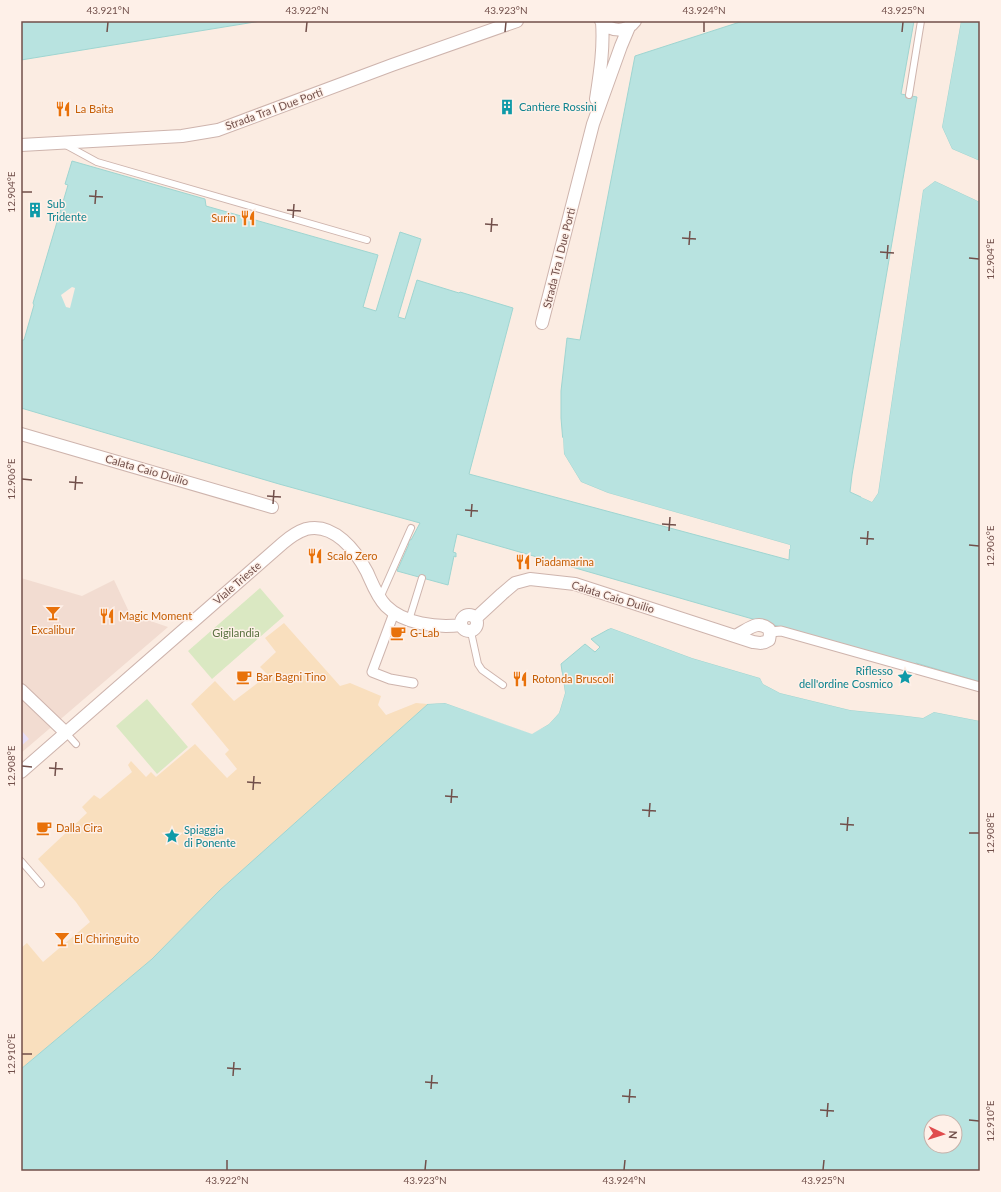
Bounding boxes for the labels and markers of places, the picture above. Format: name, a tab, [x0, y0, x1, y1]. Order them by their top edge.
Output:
building icon: Cantiere Rossini	[498, 98, 516, 116]
restaurant icon: La Baita	[54, 100, 72, 118]
place label: Cantiere Rossini	[519, 100, 597, 113]
place label: La Baita	[75, 102, 113, 115]
place label: Sub Tridente	[47, 197, 87, 223]
building icon: Sub Tridente	[26, 201, 44, 219]
restaurant icon: Surin	[239, 209, 257, 227]
place label: Surin	[211, 211, 236, 224]
restaurant icon: Scalo Zero	[306, 547, 324, 565]
place label: Scalo Zero	[327, 549, 378, 562]
restaurant icon: Piadamarina	[514, 553, 532, 571]
place label: Piadamarina	[535, 555, 594, 568]
bar icon: Excalibur	[44, 604, 62, 622]
restaurant icon: Magic Moment	[98, 607, 116, 625]
place label: Magic Moment	[119, 609, 192, 622]
place label: Excalibur	[31, 623, 75, 636]
cafe icon: G-Lab	[389, 624, 407, 642]
place label: G-Lab	[410, 626, 439, 639]
place label: Riflesso dell'ordine Cosmico	[799, 664, 893, 690]
cafe icon: Bar Bagni Tino	[235, 668, 253, 686]
place icon: Riflesso dell'ordine Cosmico	[896, 668, 914, 686]
place label: Bar Bagni Tino	[256, 670, 326, 683]
restaurant icon: Rotonda Bruscoli	[511, 670, 529, 688]
place label: Rotonda Bruscoli	[532, 672, 614, 685]
cafe icon: Dalla Cira	[35, 819, 53, 837]
place label: Dalla Cira	[56, 821, 103, 834]
place label: Spiaggia di Ponente	[184, 823, 236, 849]
place icon: Spiaggia di Ponente	[163, 827, 181, 845]
bar icon: El Chiringuito	[53, 930, 71, 948]
place label: El Chiringuito	[74, 932, 139, 945]

